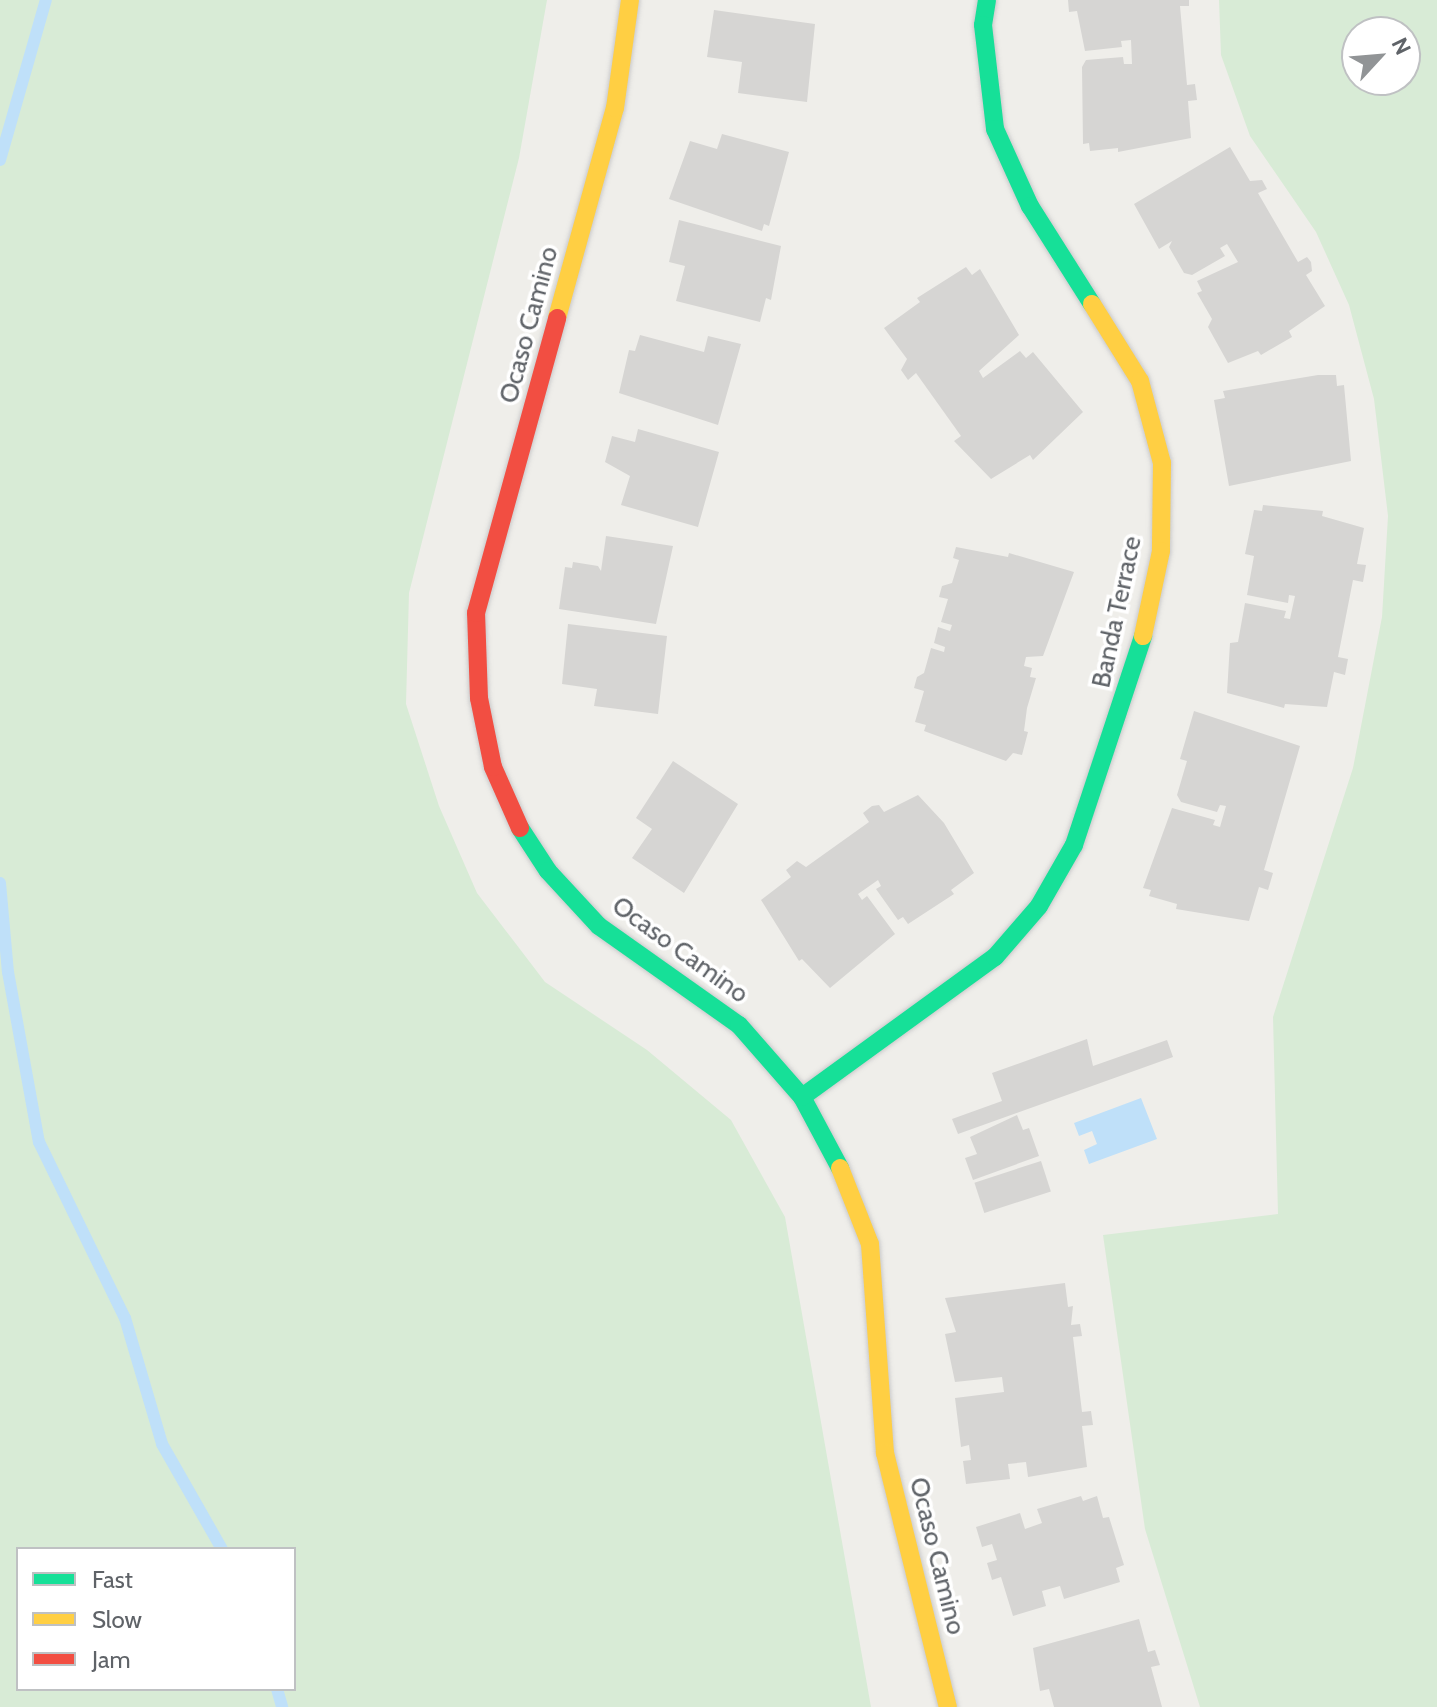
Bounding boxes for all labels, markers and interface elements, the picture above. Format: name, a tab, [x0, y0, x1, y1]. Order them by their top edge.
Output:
north arrow	[1341, 16, 1421, 96]
text: N	[1386, 33, 1417, 59]
street label: Ocaso Camino	[493, 243, 565, 407]
street label: Banda Terrace	[1086, 533, 1148, 691]
street label: Ocaso Camino	[606, 890, 754, 1010]
street label: Ocaso Camino	[902, 1474, 972, 1638]
legend	[16, 1547, 296, 1691]
text: Fast	[92, 1565, 133, 1594]
text: Slow	[92, 1605, 142, 1634]
text: Jam	[92, 1645, 130, 1674]

